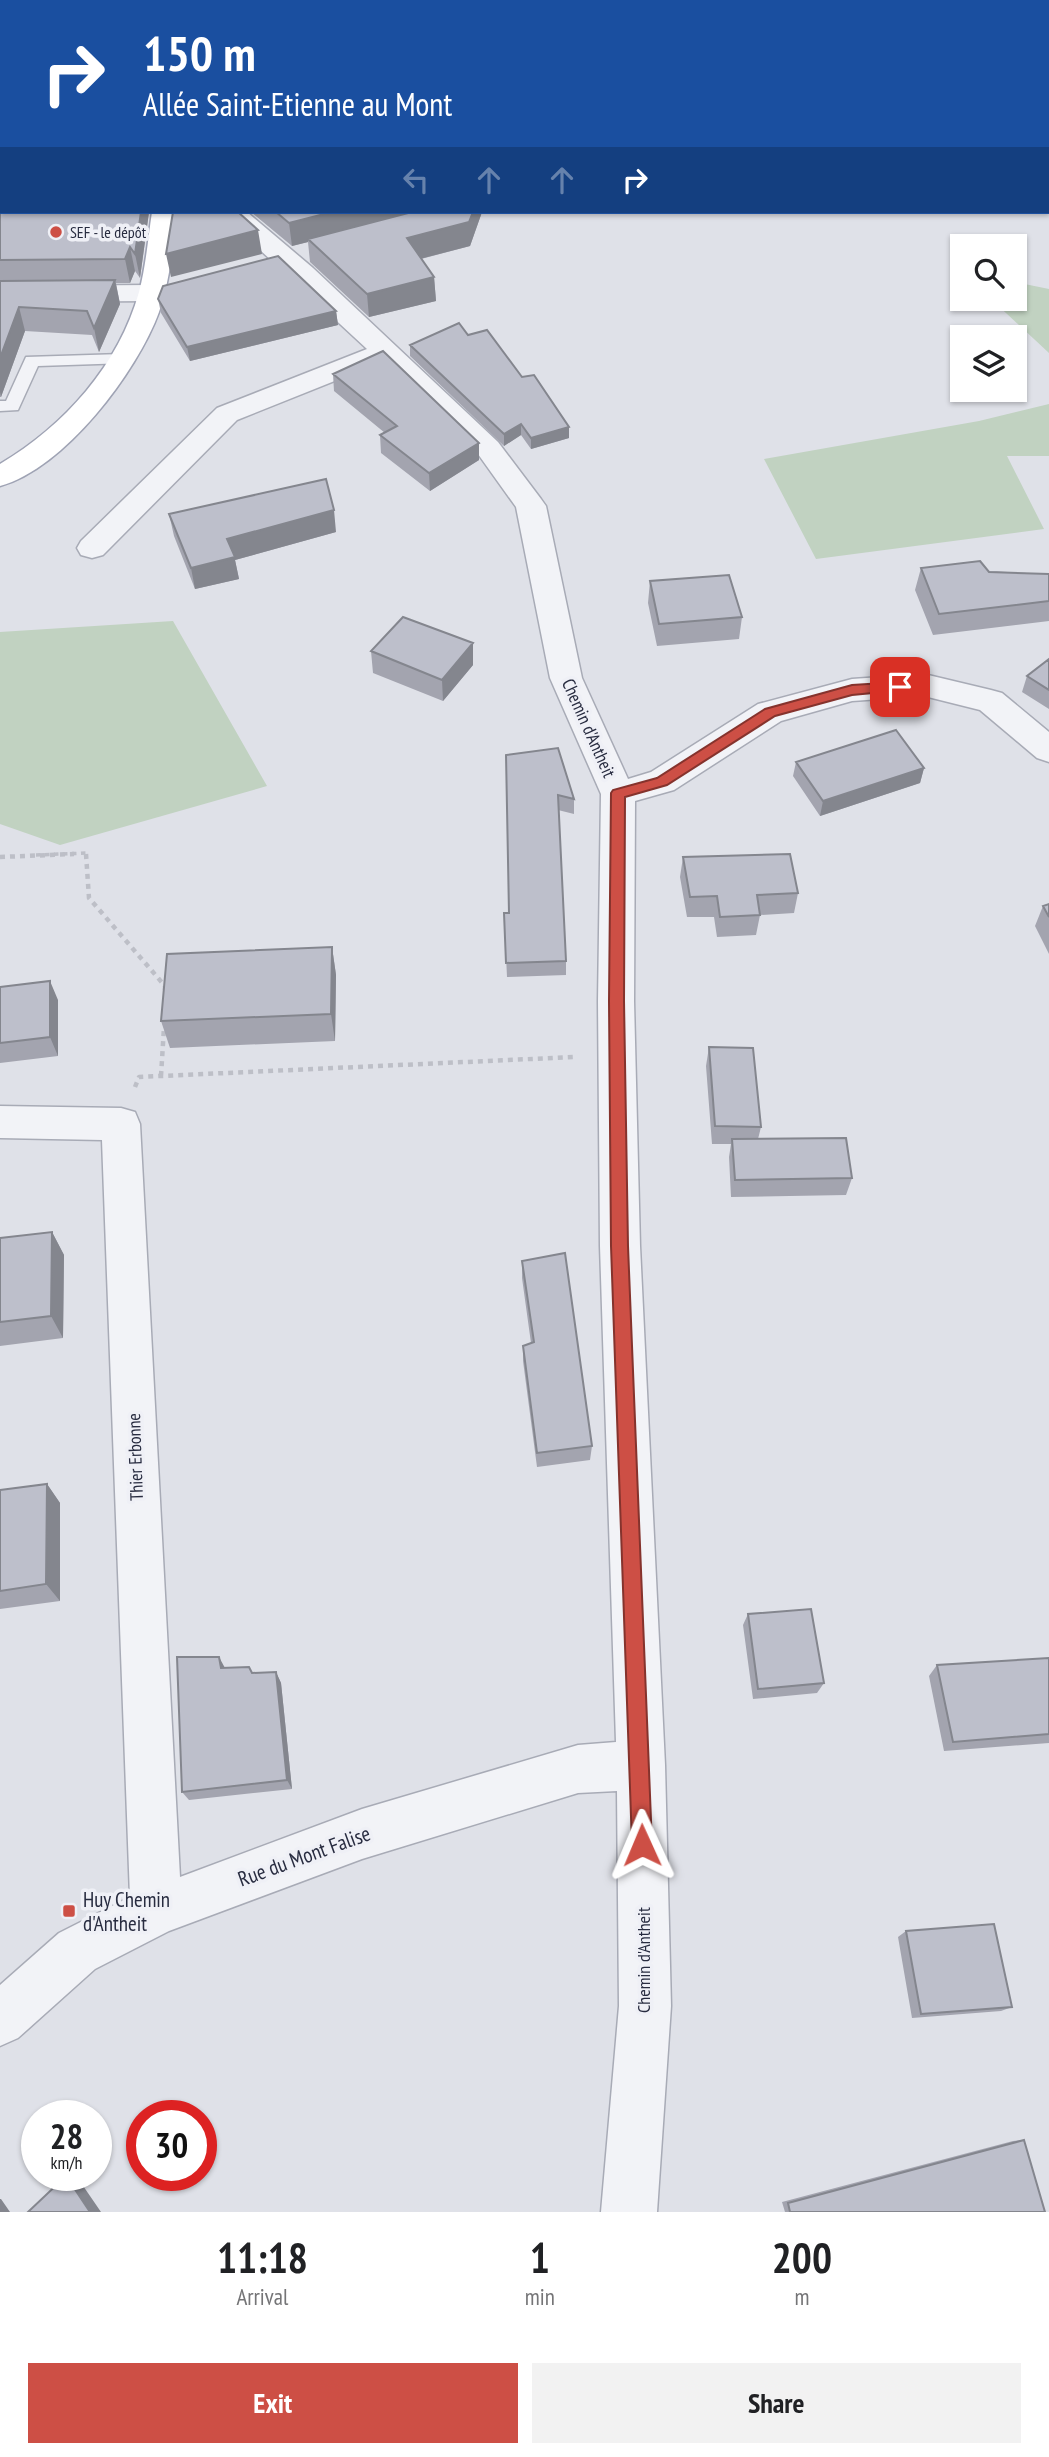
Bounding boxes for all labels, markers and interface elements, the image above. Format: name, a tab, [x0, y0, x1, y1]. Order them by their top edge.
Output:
text: 150 m	[143, 21, 256, 85]
icon: right	[28, 28, 119, 119]
text: Allée Saint-Etienne au Mont	[143, 83, 452, 125]
icon: left	[397, 161, 435, 199]
icon: ahead	[470, 161, 508, 199]
icon: ahead	[543, 161, 581, 199]
icon: right	[616, 161, 654, 199]
place label: SEF - le dépôt	[70, 222, 147, 242]
marker: SEF - le dépôt	[48, 224, 64, 240]
map controls	[950, 234, 1027, 402]
button: search	[950, 234, 1027, 311]
button: layers	[950, 325, 1027, 402]
pin	[870, 657, 930, 717]
icon: arrive	[881, 668, 919, 706]
street label: Chemin d'Antheit	[557, 675, 621, 781]
street label: Thier Erbonne	[122, 1413, 148, 1501]
position arrow	[605, 1808, 679, 1882]
street label: Rue du Mont Falise	[234, 1820, 374, 1892]
place label: Huy Chemin d'Antheit	[83, 1886, 170, 1937]
marker: Huy Chemin d'Antheit	[61, 1903, 77, 1919]
street label: Chemin d'Antheit	[632, 1907, 655, 2013]
speed limit sign: 30	[126, 2100, 217, 2191]
text: 28	[50, 2113, 83, 2159]
text: km/h	[51, 2151, 82, 2174]
text: 11:18	[217, 2230, 308, 2285]
text: 1	[530, 2230, 550, 2285]
text: 200	[772, 2230, 832, 2285]
text: Arrival	[236, 2282, 288, 2311]
text: min	[525, 2282, 555, 2311]
text: m	[794, 2282, 809, 2311]
button: Exit	[28, 2363, 518, 2443]
button: Share	[532, 2363, 1021, 2443]

